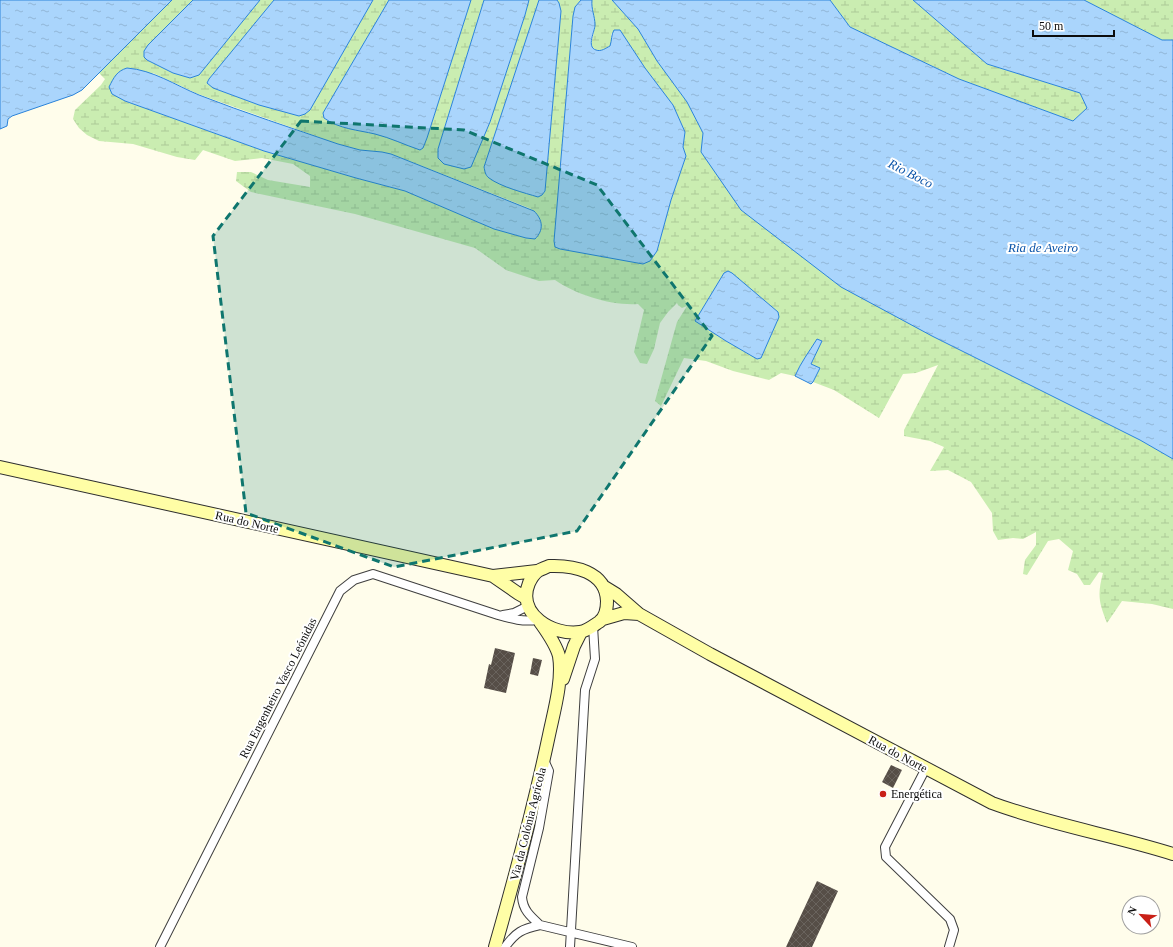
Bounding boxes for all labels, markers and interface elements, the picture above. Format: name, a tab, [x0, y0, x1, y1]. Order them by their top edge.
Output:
scale bar	[1033, 12, 1114, 38]
text: 50 m	[1039, 19, 1064, 33]
water label: Rio Boco	[885, 155, 936, 191]
water label: Ria de Aveiro	[1007, 240, 1079, 255]
street label: Rua do Norte	[214, 508, 280, 536]
street label: Rua Engenheiro Vasco Leónidas	[236, 615, 320, 761]
street label: Rua do Norte	[866, 733, 930, 775]
street label: Via da Colónia Agrícola	[507, 765, 549, 882]
place label: Energética	[891, 787, 943, 801]
marker: Energética	[878, 789, 888, 799]
north arrow	[1121, 895, 1161, 935]
text: N	[1125, 904, 1139, 917]

